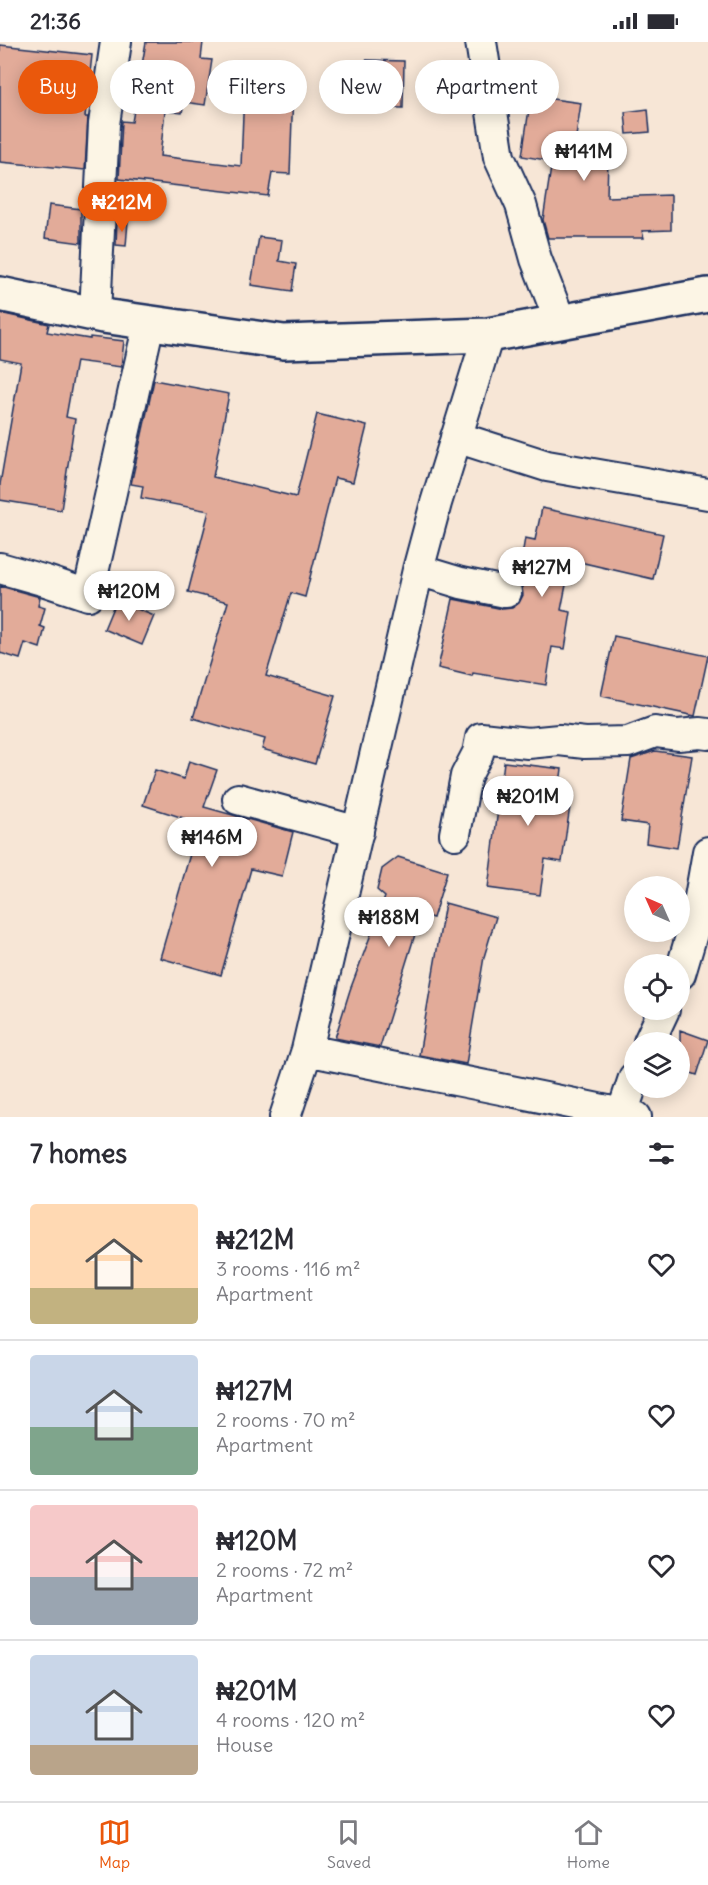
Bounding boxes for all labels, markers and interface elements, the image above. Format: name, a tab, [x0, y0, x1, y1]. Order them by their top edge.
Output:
text: 21:36	[30, 7, 81, 35]
chip: Buy	[18, 60, 98, 114]
chip: Rent	[110, 60, 195, 114]
chip: Filters	[207, 60, 307, 114]
chip: New	[319, 60, 403, 114]
chip: Apartment	[415, 60, 559, 114]
pin: ₦141M	[542, 131, 626, 182]
text: ₦141M	[555, 138, 613, 163]
pin: ₦212M	[80, 182, 164, 233]
text: ₦212M	[92, 189, 152, 214]
pin: ₦127M	[500, 547, 584, 598]
text: ₦127M	[512, 554, 572, 579]
pin: ₦120M	[87, 571, 171, 622]
text: ₦120M	[98, 578, 160, 603]
pin: ₦201M	[486, 776, 570, 827]
text: ₦201M	[497, 783, 559, 808]
pin: ₦146M	[170, 817, 254, 868]
text: ₦146M	[181, 824, 243, 849]
north arrow	[624, 876, 690, 942]
map controls	[624, 876, 690, 1098]
pin: ₦188M	[347, 897, 431, 948]
text: ₦188M	[358, 904, 420, 929]
button: locate	[624, 954, 690, 1020]
button: layers	[624, 1032, 690, 1098]
text: 7 homes	[30, 1137, 127, 1170]
icon: filters	[645, 1137, 678, 1170]
text: ₦212M	[216, 1223, 295, 1256]
icon: home	[78, 1228, 150, 1300]
icon: heart	[645, 1248, 678, 1281]
text: 3 rooms · 116 m²	[216, 1256, 360, 1281]
text: Apartment	[216, 1281, 313, 1306]
text: ₦127M	[216, 1374, 293, 1407]
icon: home	[78, 1379, 150, 1451]
icon: heart	[645, 1399, 678, 1432]
text: 2 rooms · 70 m²	[216, 1407, 356, 1432]
text: Apartment	[216, 1432, 313, 1457]
text: ₦120M	[216, 1524, 298, 1557]
icon: home	[78, 1529, 150, 1601]
icon: heart	[645, 1549, 678, 1582]
text: 2 rooms · 72 m²	[216, 1557, 353, 1582]
text: Apartment	[216, 1582, 313, 1607]
text: ₦201M	[216, 1674, 298, 1707]
icon: home	[78, 1679, 150, 1751]
icon: heart	[645, 1699, 678, 1732]
text: 4 rooms · 120 m²	[216, 1707, 365, 1732]
text: House	[216, 1732, 273, 1757]
tab: Map	[98, 1816, 131, 1872]
tab: Saved	[327, 1816, 371, 1872]
tab: Home	[567, 1816, 610, 1872]

